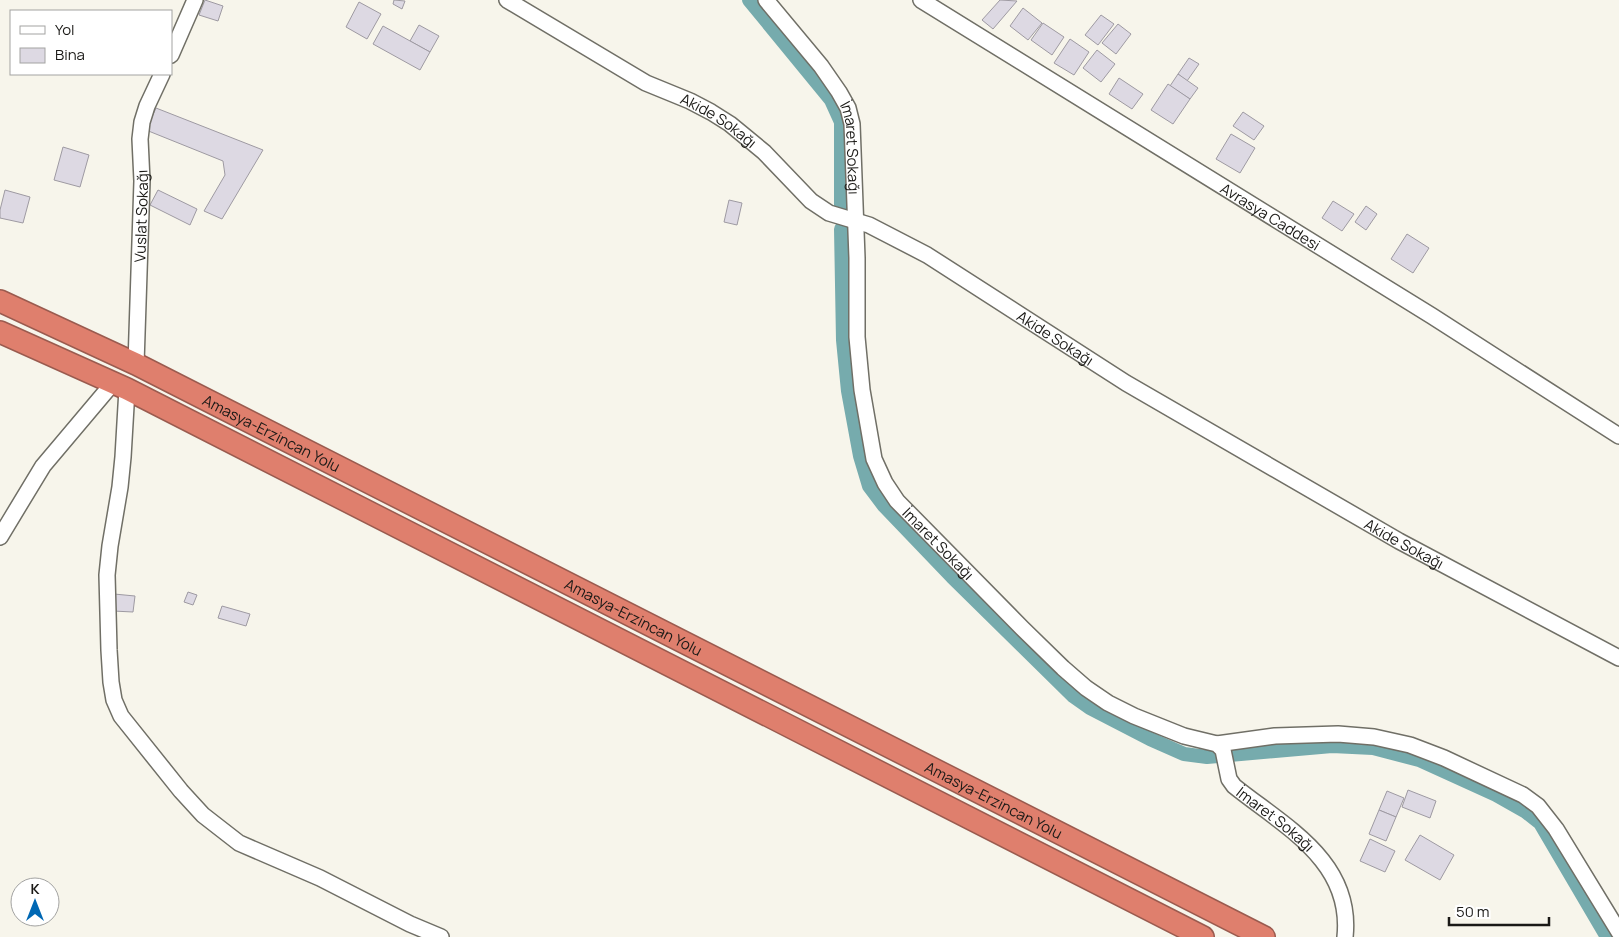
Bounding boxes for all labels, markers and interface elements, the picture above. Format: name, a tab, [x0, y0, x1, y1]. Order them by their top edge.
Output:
legend	[10, 10, 172, 75]
text: Yol	[55, 19, 75, 40]
text: Bina	[55, 44, 85, 65]
street label: Akide Sokağı	[678, 88, 761, 153]
street label: İmaret Sokağı	[835, 97, 865, 195]
street label: Vuslat Sokağı	[129, 169, 153, 263]
street label: Avrasya Caddesi	[1217, 177, 1324, 255]
street label: Akide Sokağı	[1013, 305, 1098, 370]
street label: Amasya-Erzincan Yolu	[199, 389, 344, 477]
street label: İmaret Sokağı	[898, 502, 979, 584]
street label: Akide Sokağı	[1361, 513, 1448, 573]
street label: Amasya-Erzincan Yolu	[561, 573, 706, 660]
street label: Amasya-Erzincan Yolu	[921, 756, 1066, 843]
street label: İmaret Sokağı	[1232, 781, 1319, 856]
north arrow	[10, 877, 60, 927]
text: K	[30, 879, 40, 898]
scale bar	[1449, 894, 1549, 926]
text: 50 m	[1456, 901, 1490, 922]

